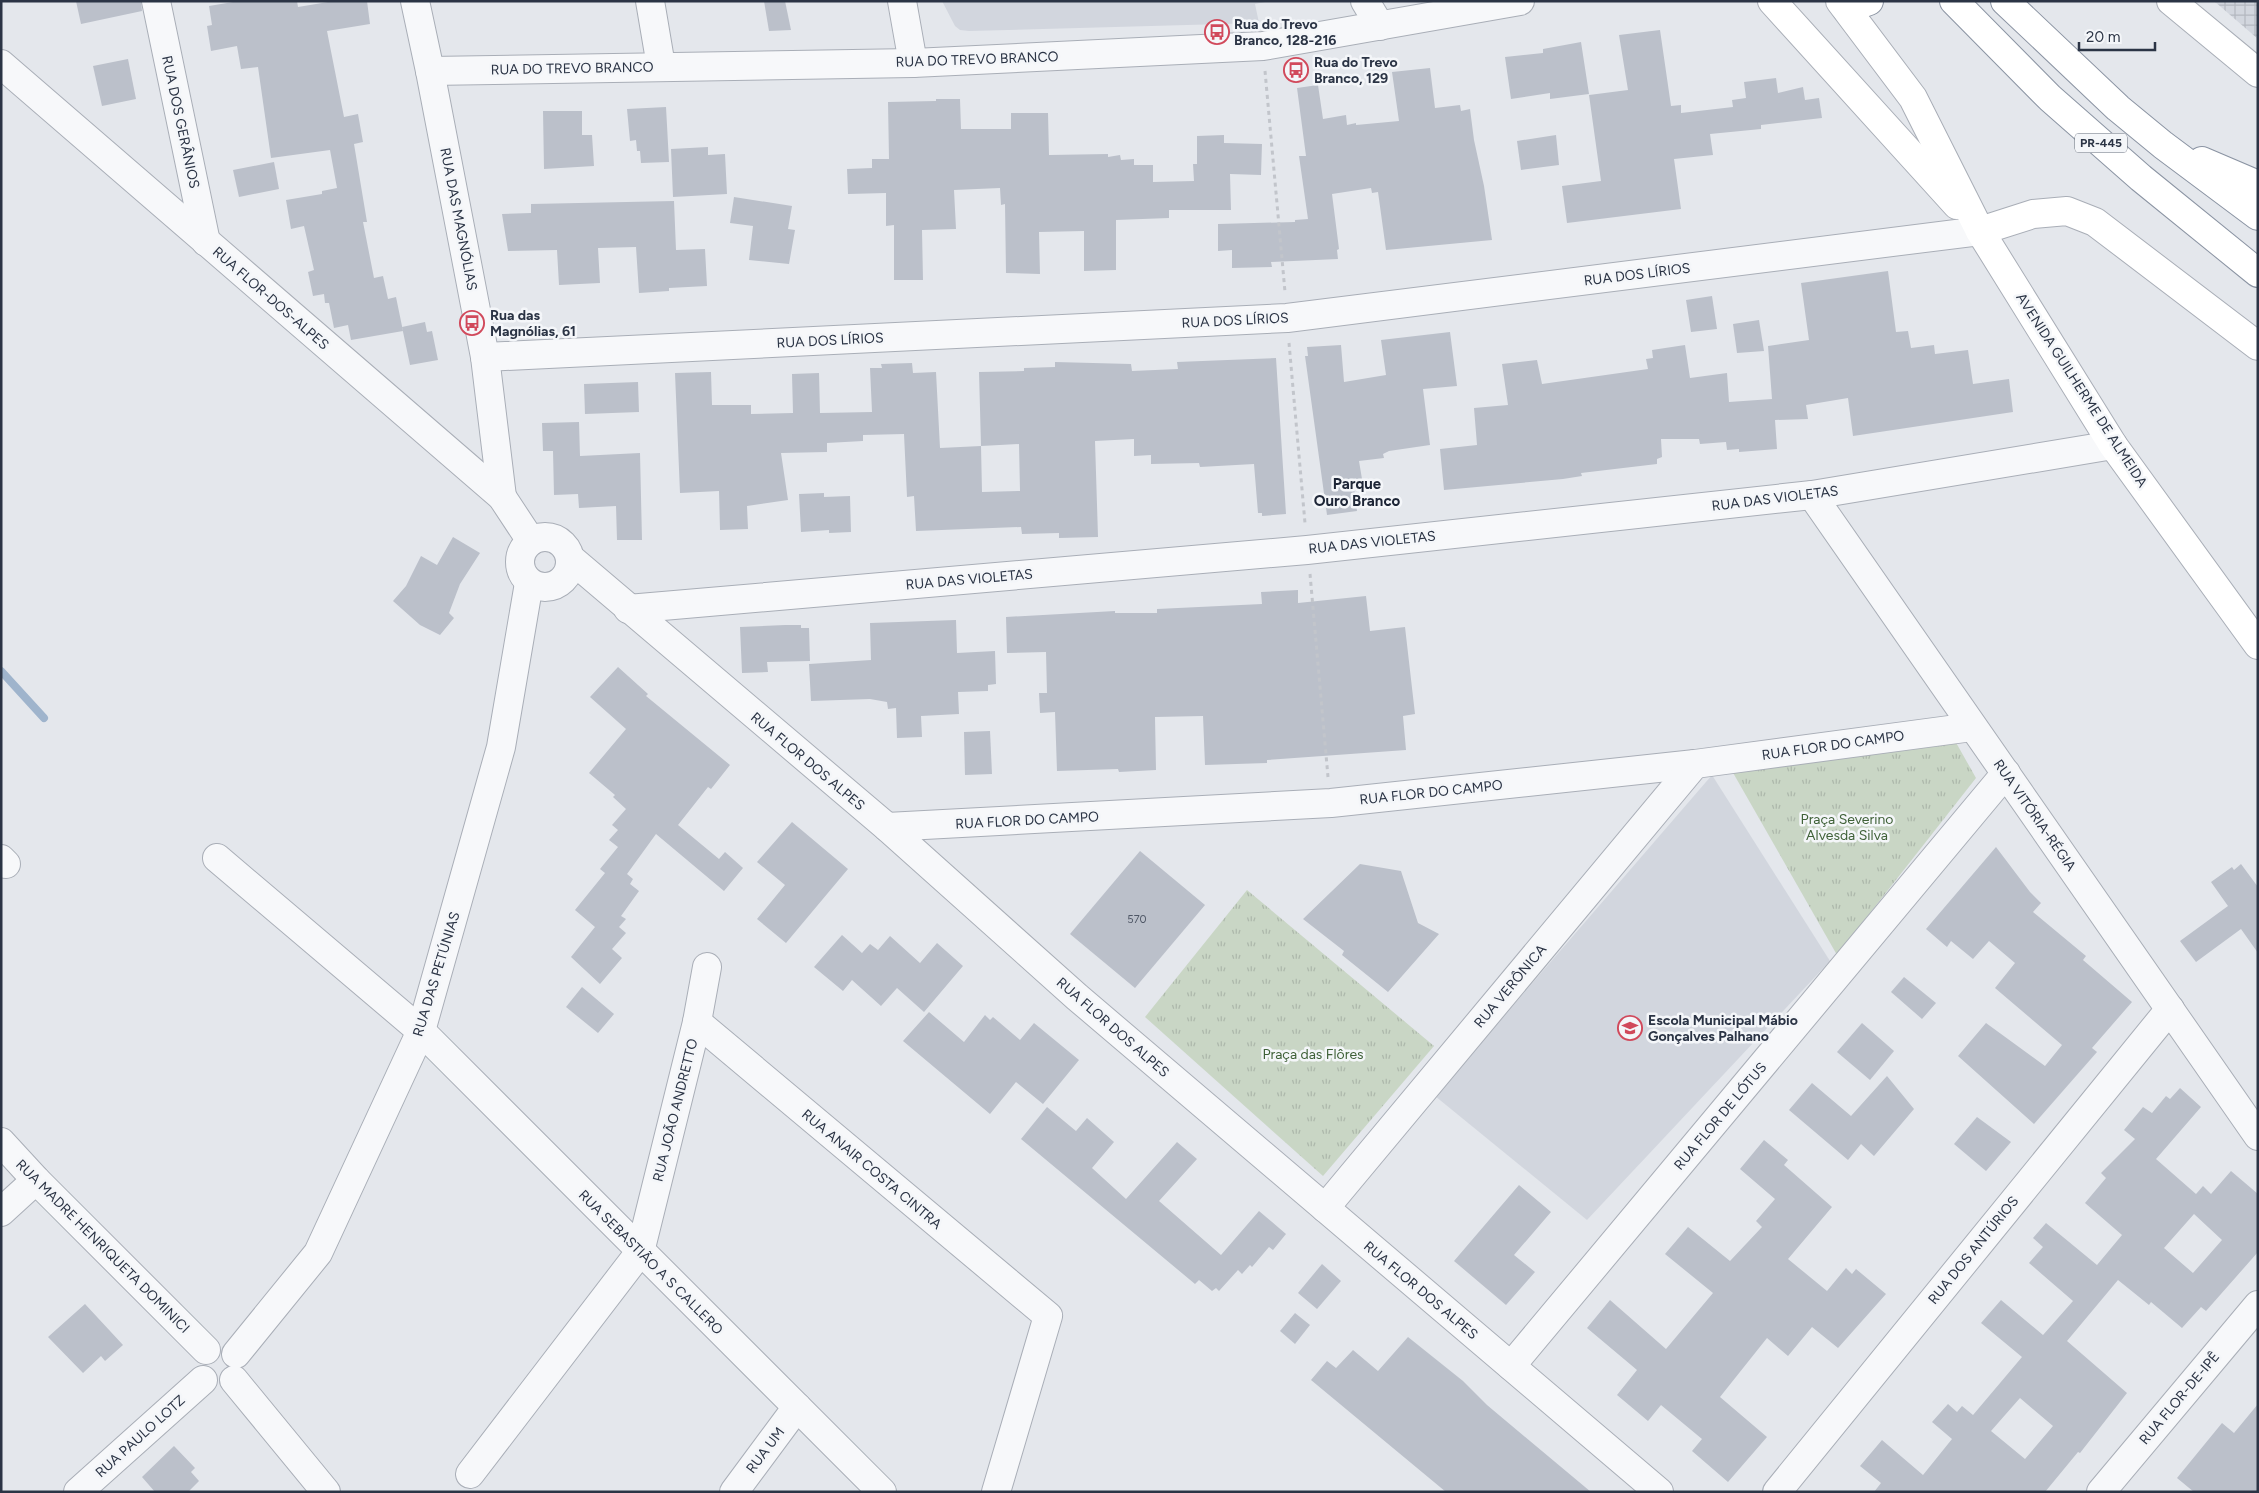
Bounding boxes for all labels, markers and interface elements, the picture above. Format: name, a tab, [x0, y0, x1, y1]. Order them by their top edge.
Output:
place label: Rua do Trevo Branco, 128-216	[1234, 16, 1336, 49]
bus stop icon: Rua do Trevo Branco, 128-216	[1204, 19, 1230, 45]
scale bar	[2079, 20, 2155, 52]
text: 20 m	[2086, 28, 2120, 46]
street label: RUA DO TREVO BRANCO	[895, 48, 1059, 71]
street label: RUA DOS GERÂNIOS	[158, 54, 203, 190]
place label: Rua do Trevo Branco, 129	[1314, 54, 1398, 87]
bus stop icon: Rua do Trevo Branco, 129	[1283, 57, 1309, 83]
street label: RUA DO TREVO BRANCO	[490, 59, 654, 78]
road number: PR-445	[2075, 134, 2127, 152]
street label: RUA DAS MAGNÓLIAS	[436, 146, 481, 292]
street label: RUA FLOR-DOS-ALPES	[209, 243, 332, 353]
street label: RUA DOS LÍRIOS	[1583, 260, 1691, 289]
street label: AVENIDA GUILHERME DE ALMEIDA	[2012, 290, 2151, 491]
place label: Rua das Magnólias, 61	[490, 307, 576, 340]
street label: RUA DOS LÍRIOS	[1181, 309, 1289, 332]
bus stop icon: Rua das Magnólias, 61	[459, 310, 485, 336]
street label: RUA DOS LÍRIOS	[776, 329, 884, 352]
district label: Parque Ouro Branco	[1314, 475, 1401, 510]
street label: RUA DAS VIOLETAS	[1711, 482, 1839, 515]
street label: RUA DAS VIOLETAS	[1308, 527, 1436, 558]
street label: RUA DAS VIOLETAS	[905, 565, 1033, 594]
street label: RUA FLOR DOS ALPES	[747, 709, 868, 814]
street label: RUA FLOR DO CAMPO	[1761, 727, 1906, 764]
street label: RUA VITÓRIA-RÉGIA	[1990, 756, 2080, 875]
street label: RUA FLOR DO CAMPO	[1359, 777, 1504, 808]
street label: RUA FLOR DO CAMPO	[955, 808, 1099, 833]
park label: Praça Severino Alvesda Silva	[1801, 811, 1893, 844]
street label: RUA DAS PETÚNIAS	[409, 910, 464, 1039]
house number: 570	[1127, 913, 1147, 926]
street label: RUA VERÔNICA	[1471, 941, 1550, 1031]
street label: RUA FLOR DOS ALPES	[1053, 974, 1172, 1081]
place label: Escola Municipal Mábio Gonçalves Palhano	[1648, 1012, 1798, 1045]
school or university icon: Escola Municipal Mábio Gonçalves Palhano	[1617, 1015, 1643, 1041]
street label: RUA JOÃO ANDRETTO	[649, 1037, 702, 1183]
park label: Praça das Flôres	[1262, 1046, 1364, 1063]
street label: RUA FLOR DE LÓTUS	[1671, 1059, 1770, 1173]
street label: RUA ANAIR COSTA CINTRA	[798, 1106, 945, 1233]
street label: RUA MADRE HENRIQUETA DOMINICI	[12, 1156, 193, 1337]
street label: RUA SEBASTIÃO A S CALLERO	[575, 1187, 727, 1338]
street label: RUA DOS ANTÚRIOS	[1925, 1193, 2022, 1308]
street label: RUA FLOR DOS ALPES	[1360, 1238, 1481, 1343]
street label: RUA FLOR-DE-IPÊ	[2136, 1349, 2223, 1448]
street label: RUA PAULO LOTZ	[92, 1392, 189, 1481]
street label: RUA UM	[743, 1424, 788, 1477]

